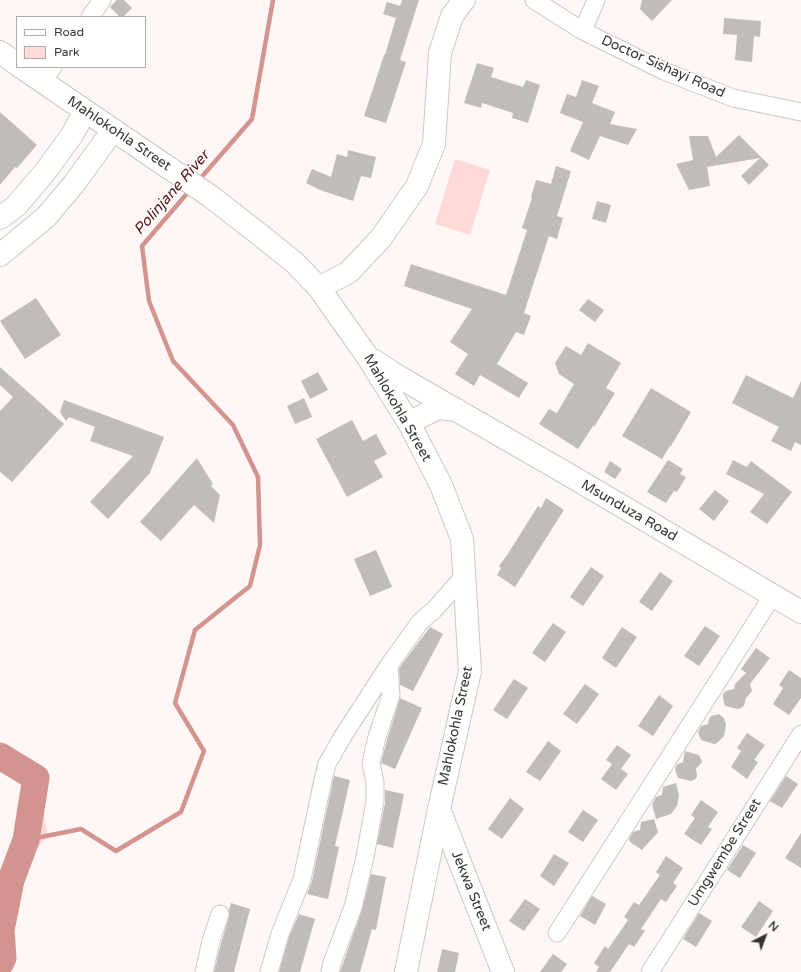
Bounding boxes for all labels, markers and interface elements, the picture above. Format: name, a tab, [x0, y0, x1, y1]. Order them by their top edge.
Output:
legend	[16, 16, 146, 68]
text: Road	[54, 25, 84, 39]
street label: Doctor Sishayi Road	[598, 32, 728, 102]
text: Park	[54, 45, 80, 59]
street label: Mahlokohla Street	[64, 93, 174, 175]
water label: Polinjane River	[130, 147, 214, 239]
street label: Mahlokohla Street	[359, 351, 435, 465]
street label: Msunduza Road	[578, 477, 680, 545]
street label: Mahlokohla Street	[435, 665, 477, 787]
street label: Umgwembe Street	[685, 796, 765, 910]
street label: Jekwa Street	[447, 849, 495, 933]
north arrow	[745, 916, 785, 956]
text: N	[766, 919, 781, 934]

